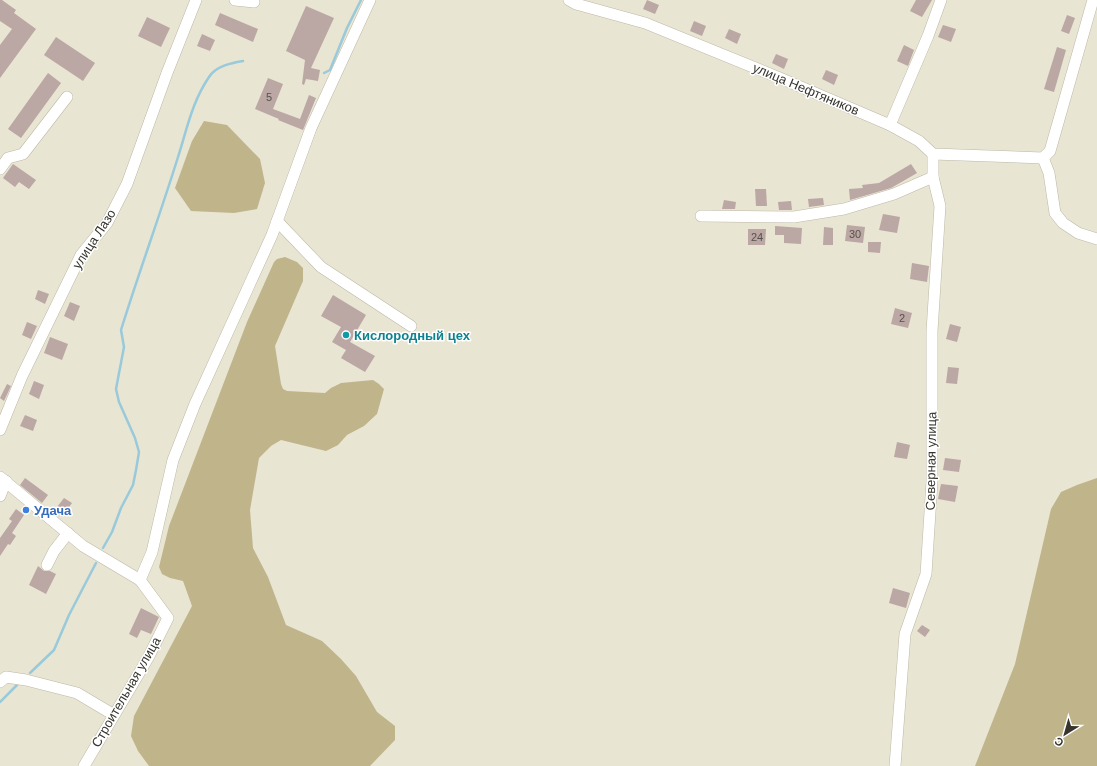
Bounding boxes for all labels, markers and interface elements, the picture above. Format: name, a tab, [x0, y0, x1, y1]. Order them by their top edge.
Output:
street label: улица Нефтяников	[751, 60, 861, 118]
house number: 5	[266, 91, 272, 103]
street label: улица Лазо	[69, 206, 119, 272]
house number: 30	[849, 228, 861, 240]
house number: 24	[751, 231, 763, 243]
house number: 2	[899, 312, 905, 324]
place label: Кислородный цех	[354, 328, 471, 343]
marker: Кислородный цех	[341, 330, 351, 340]
street label: Северная улица	[923, 411, 939, 510]
place label: Удача	[34, 503, 72, 518]
marker: Удача	[21, 505, 31, 515]
street label: Строительная улица	[88, 634, 164, 750]
north arrow	[1045, 714, 1085, 754]
text: С	[1052, 735, 1066, 749]

